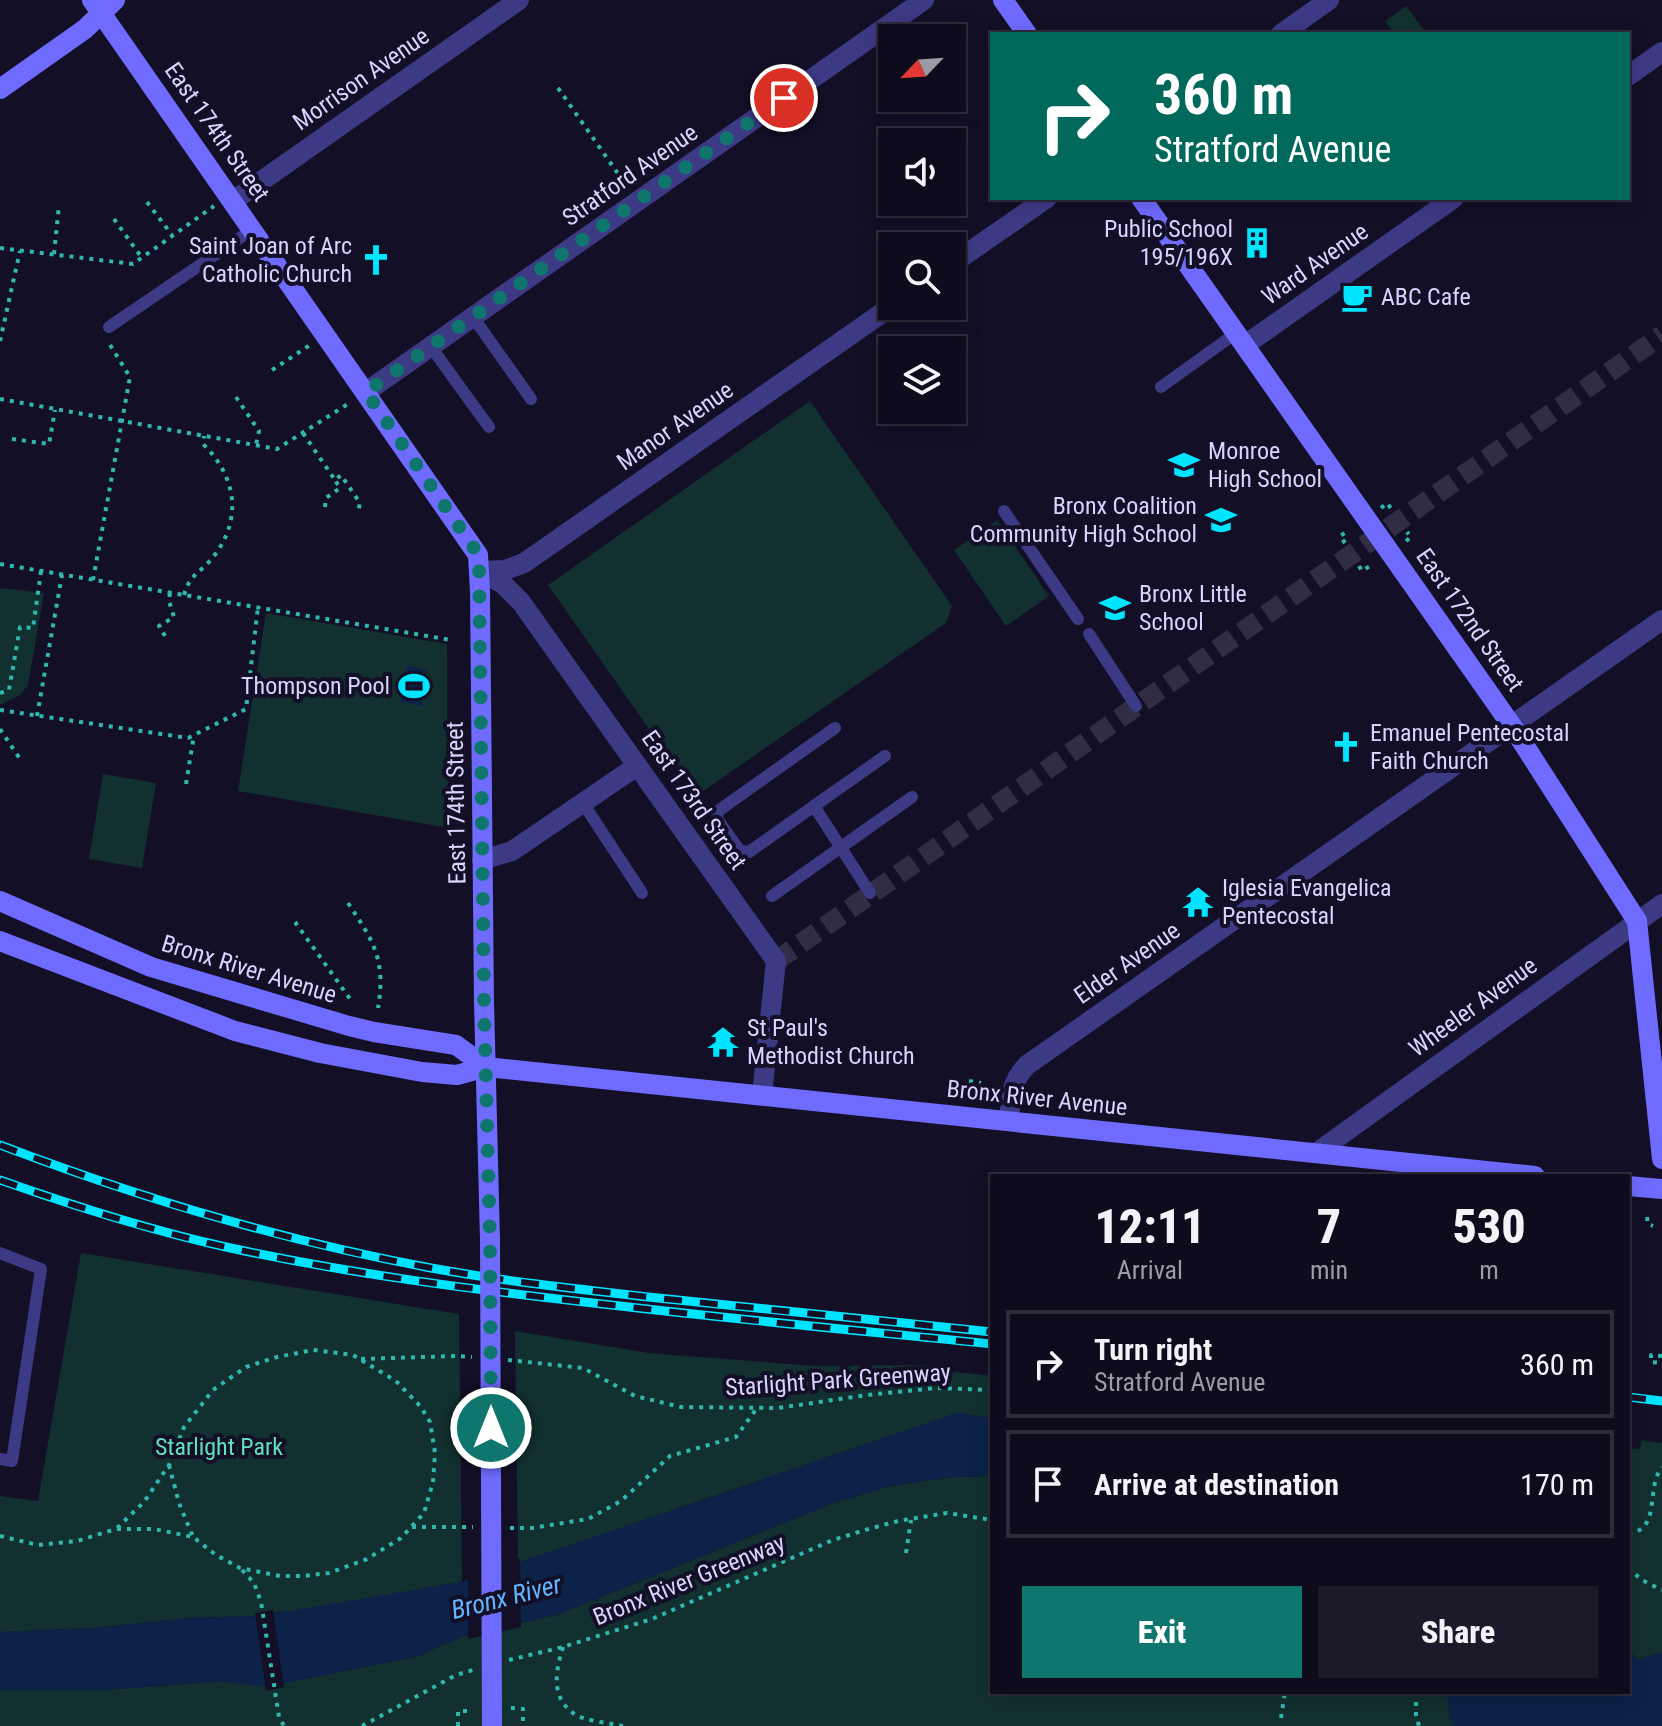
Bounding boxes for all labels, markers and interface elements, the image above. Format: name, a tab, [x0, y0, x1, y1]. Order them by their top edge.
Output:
street label: Morrison Avenue	[288, 22, 434, 136]
north arrow	[878, 24, 966, 112]
map controls	[878, 24, 966, 424]
street label: East 174th Street	[159, 57, 275, 207]
text: 360 m	[1154, 62, 1293, 128]
pin	[750, 64, 818, 132]
icon: right	[1022, 64, 1126, 168]
icon: arrive	[762, 76, 806, 120]
street label: Stratford Avenue	[557, 118, 703, 232]
button: sound	[878, 128, 966, 216]
text: Stratford Avenue	[1154, 129, 1391, 171]
place label: Public School 195/196X	[1104, 215, 1233, 271]
street label: Ward Avenue	[1257, 217, 1373, 311]
building icon: Public School 195/196X	[1240, 226, 1274, 260]
place label: Saint Joan of Arc Catholic Church	[189, 232, 352, 288]
button: search	[878, 232, 966, 320]
church icon: Saint Joan of Arc Catholic Church	[359, 243, 393, 277]
cafe icon: ABC Cafe	[1340, 280, 1374, 314]
place label: ABC Cafe	[1381, 283, 1471, 311]
button: layers	[878, 336, 966, 424]
street label: Manor Avenue	[612, 376, 738, 476]
place label: Monroe High School	[1208, 437, 1322, 493]
school or university icon: Monroe High School	[1167, 448, 1201, 482]
place label: Bronx Coalition Community High School	[970, 492, 1197, 548]
school or university icon: Bronx Coalition Community High School	[1204, 503, 1238, 537]
street label: East 172nd Street	[1410, 543, 1530, 697]
place label: Bronx Little School	[1139, 580, 1247, 636]
school or university icon: Bronx Little School	[1098, 591, 1132, 625]
sports icon: Thompson Pool	[397, 669, 431, 703]
place label: Thompson Pool	[241, 672, 390, 700]
place label: Emanuel Pentecostal Faith Church	[1370, 719, 1570, 775]
street label: East 174th Street	[441, 721, 471, 885]
street label: East 173rd Street	[636, 725, 752, 875]
church icon: Emanuel Pentecostal Faith Church	[1329, 730, 1363, 764]
place label: Iglesia Evangelica Pentecostal	[1222, 874, 1392, 930]
temple icon: Iglesia Evangelica Pentecostal	[1181, 885, 1215, 919]
street label: Elder Avenue	[1069, 916, 1185, 1010]
street label: Bronx River Avenue	[158, 929, 340, 1009]
street label: Wheeler Avenue	[1404, 951, 1542, 1063]
place label: St Paul's Methodist Church	[747, 1014, 915, 1070]
temple icon: St Paul's Methodist Church	[706, 1025, 740, 1059]
street label: Bronx River Avenue	[945, 1075, 1129, 1121]
text: 12:11	[1094, 1198, 1206, 1255]
text: 7	[1317, 1198, 1341, 1255]
text: 530	[1452, 1198, 1526, 1255]
text: Arrival	[1117, 1255, 1183, 1285]
text: min	[1310, 1255, 1348, 1285]
text: m	[1479, 1255, 1499, 1285]
text: Turn right	[1094, 1332, 1212, 1367]
icon: right	[1026, 1342, 1070, 1386]
text: 360 m	[1520, 1347, 1594, 1382]
street label: Starlight Park Greenway	[724, 1358, 952, 1402]
text: Stratford Avenue	[1094, 1367, 1265, 1397]
position arrow	[449, 1386, 533, 1470]
park label: Starlight Park	[155, 1433, 283, 1461]
icon: arrive	[1026, 1462, 1070, 1506]
text: Arrive at destination	[1094, 1467, 1339, 1502]
text: 170 m	[1520, 1467, 1594, 1502]
street label: Bronx River Greenway	[589, 1529, 789, 1631]
water label: Bronx River	[448, 1569, 565, 1625]
button: Exit	[1022, 1586, 1302, 1678]
button: Share	[1318, 1586, 1598, 1678]

